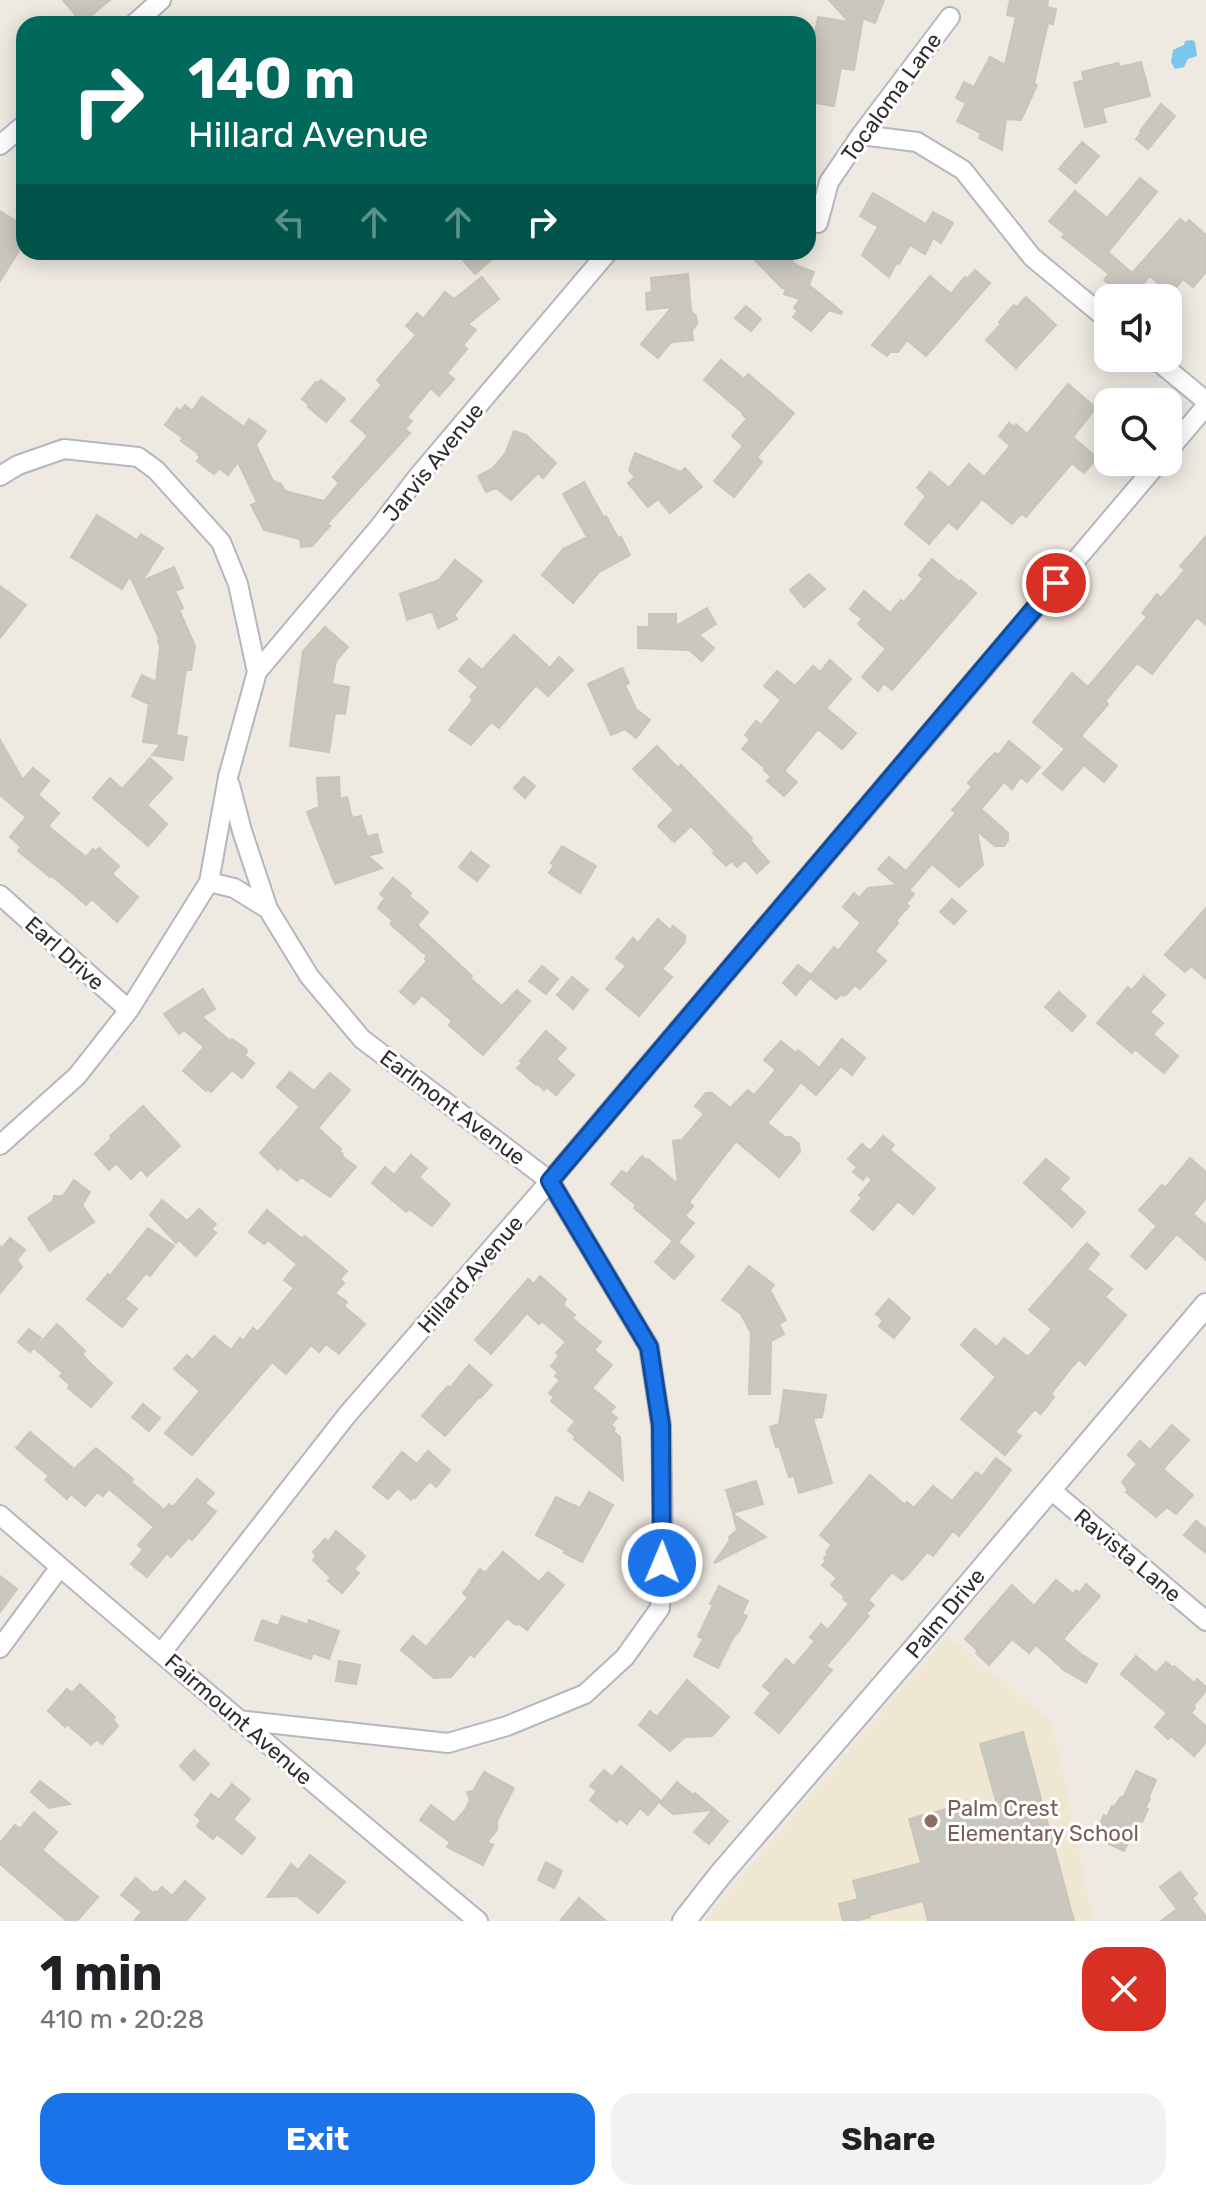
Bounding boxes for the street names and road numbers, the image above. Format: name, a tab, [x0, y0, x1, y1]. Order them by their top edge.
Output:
street label: Tocaloma Lane	[836, 28, 947, 167]
street label: Jarvis Avenue	[377, 397, 489, 527]
street label: Earl Drive	[19, 911, 110, 996]
street label: Earlmont Avenue	[375, 1044, 531, 1171]
street label: Hillard Avenue	[412, 1210, 529, 1339]
street label: Ravista Lane	[1069, 1503, 1187, 1608]
street label: Palm Drive	[900, 1563, 991, 1664]
street label: Fairmount Avenue	[159, 1648, 318, 1791]

